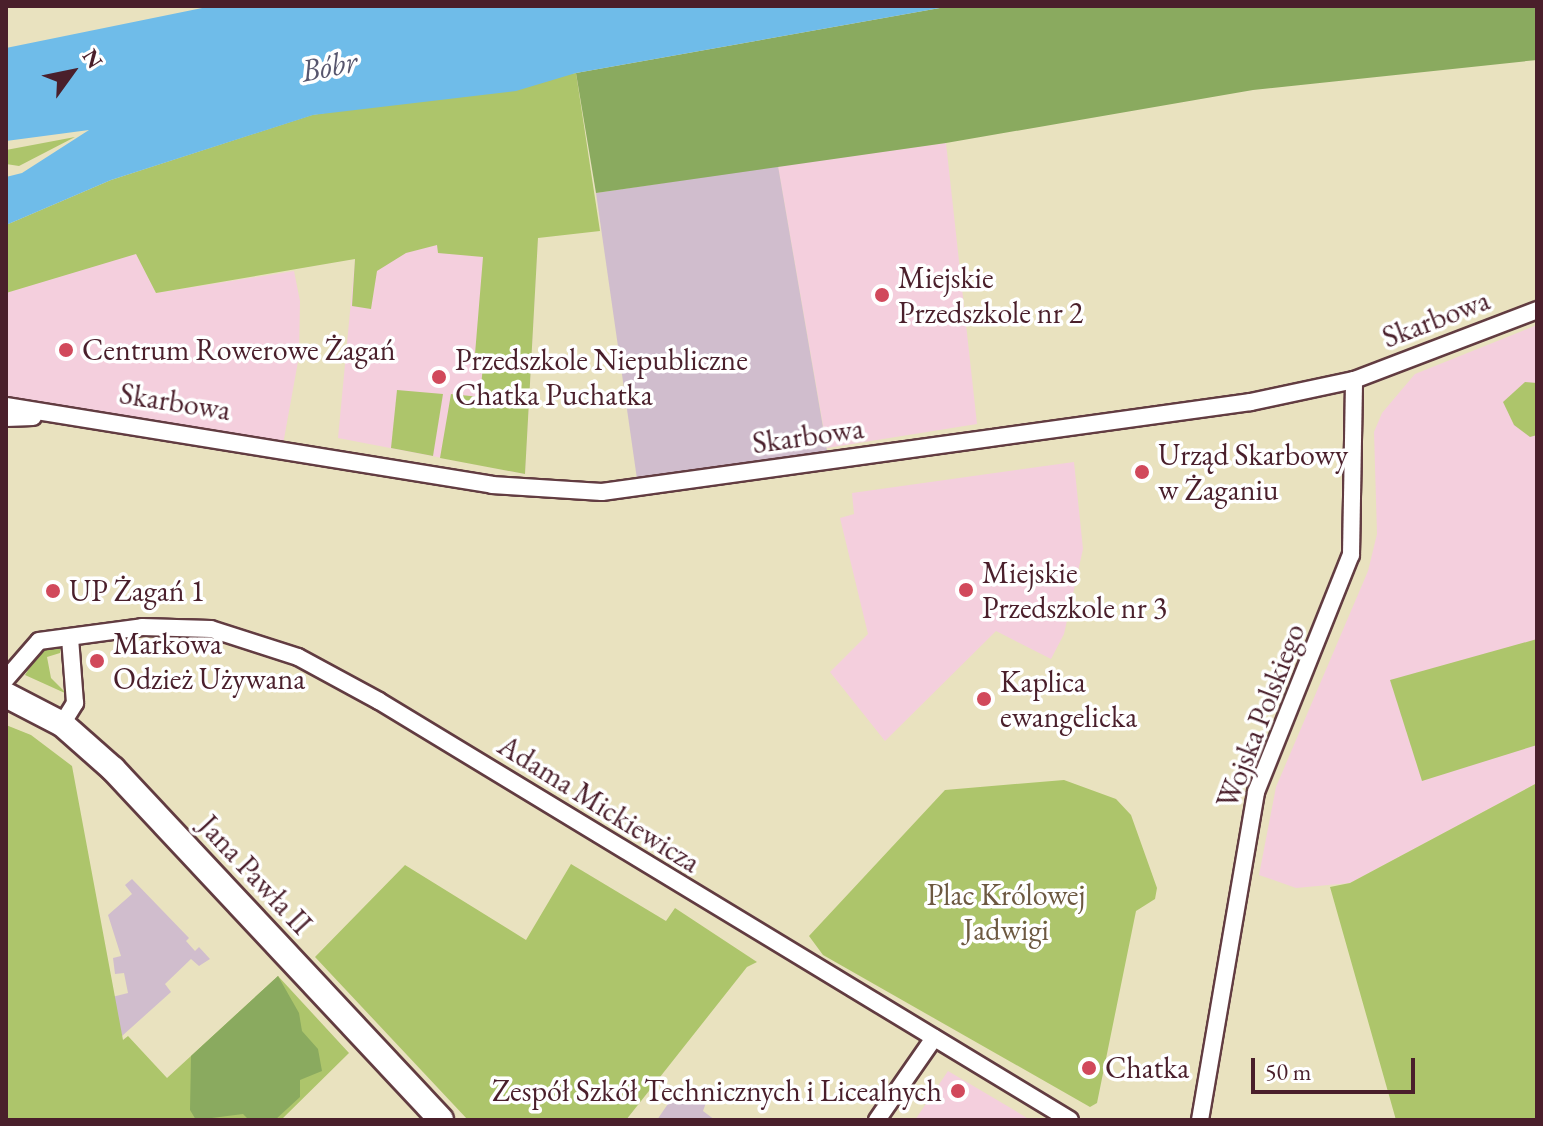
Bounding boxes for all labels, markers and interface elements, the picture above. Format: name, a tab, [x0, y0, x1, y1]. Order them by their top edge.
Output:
north arrow	[32, 32, 112, 112]
water label: Bóbr	[298, 42, 360, 90]
text: N	[76, 43, 110, 74]
place label: Miejskie Przedszkole nr 2	[898, 260, 1083, 330]
street label: Skarbowa	[1377, 282, 1495, 356]
marker: Miejskie Przedszkole nr 2	[873, 286, 891, 304]
place label: Centrum Rowerowe Żagań	[82, 332, 396, 368]
marker: Centrum Rowerowe Żagań	[57, 341, 75, 359]
place label: Przedszkole Niepubliczne Chatka Puchatka	[455, 342, 748, 412]
marker: Przedszkole Niepubliczne Chatka Puchatka	[430, 368, 448, 386]
street label: Skarbowa	[117, 375, 233, 429]
street label: Skarbowa	[750, 410, 866, 462]
place label: Urząd Skarbowy w Żaganiu	[1158, 437, 1348, 508]
marker: Urząd Skarbowy w Żaganiu	[1133, 463, 1151, 481]
place label: Miejskie Przedszkole nr 3	[982, 555, 1167, 626]
place label: UP Żagań 1	[69, 573, 205, 609]
marker: Miejskie Przedszkole nr 3	[957, 581, 975, 599]
marker: UP Żagań 1	[44, 582, 62, 600]
street label: Wojska Polskiego	[1209, 618, 1313, 814]
place label: Markowa Odzież Używana	[113, 626, 305, 696]
marker: Markowa Odzież Używana	[88, 652, 106, 670]
place label: Kaplica ewangelicka	[1000, 664, 1137, 734]
marker: Kaplica ewangelicka	[975, 690, 993, 708]
street label: Adama Mickiewicza	[491, 727, 707, 881]
street label: Jana Pawła II	[191, 808, 319, 942]
park label: Plac Królowej Jadwigi	[927, 877, 1085, 948]
scale bar	[1255, 1042, 1419, 1092]
place label: Chatka	[1105, 1050, 1189, 1086]
text: 50 m	[1265, 1056, 1312, 1087]
marker: Chatka	[1080, 1059, 1098, 1077]
place label: Zespół Szkół Technicznych i Licealnych	[492, 1073, 942, 1109]
marker: Zespół Szkół Technicznych i Licealnych	[949, 1082, 967, 1100]

